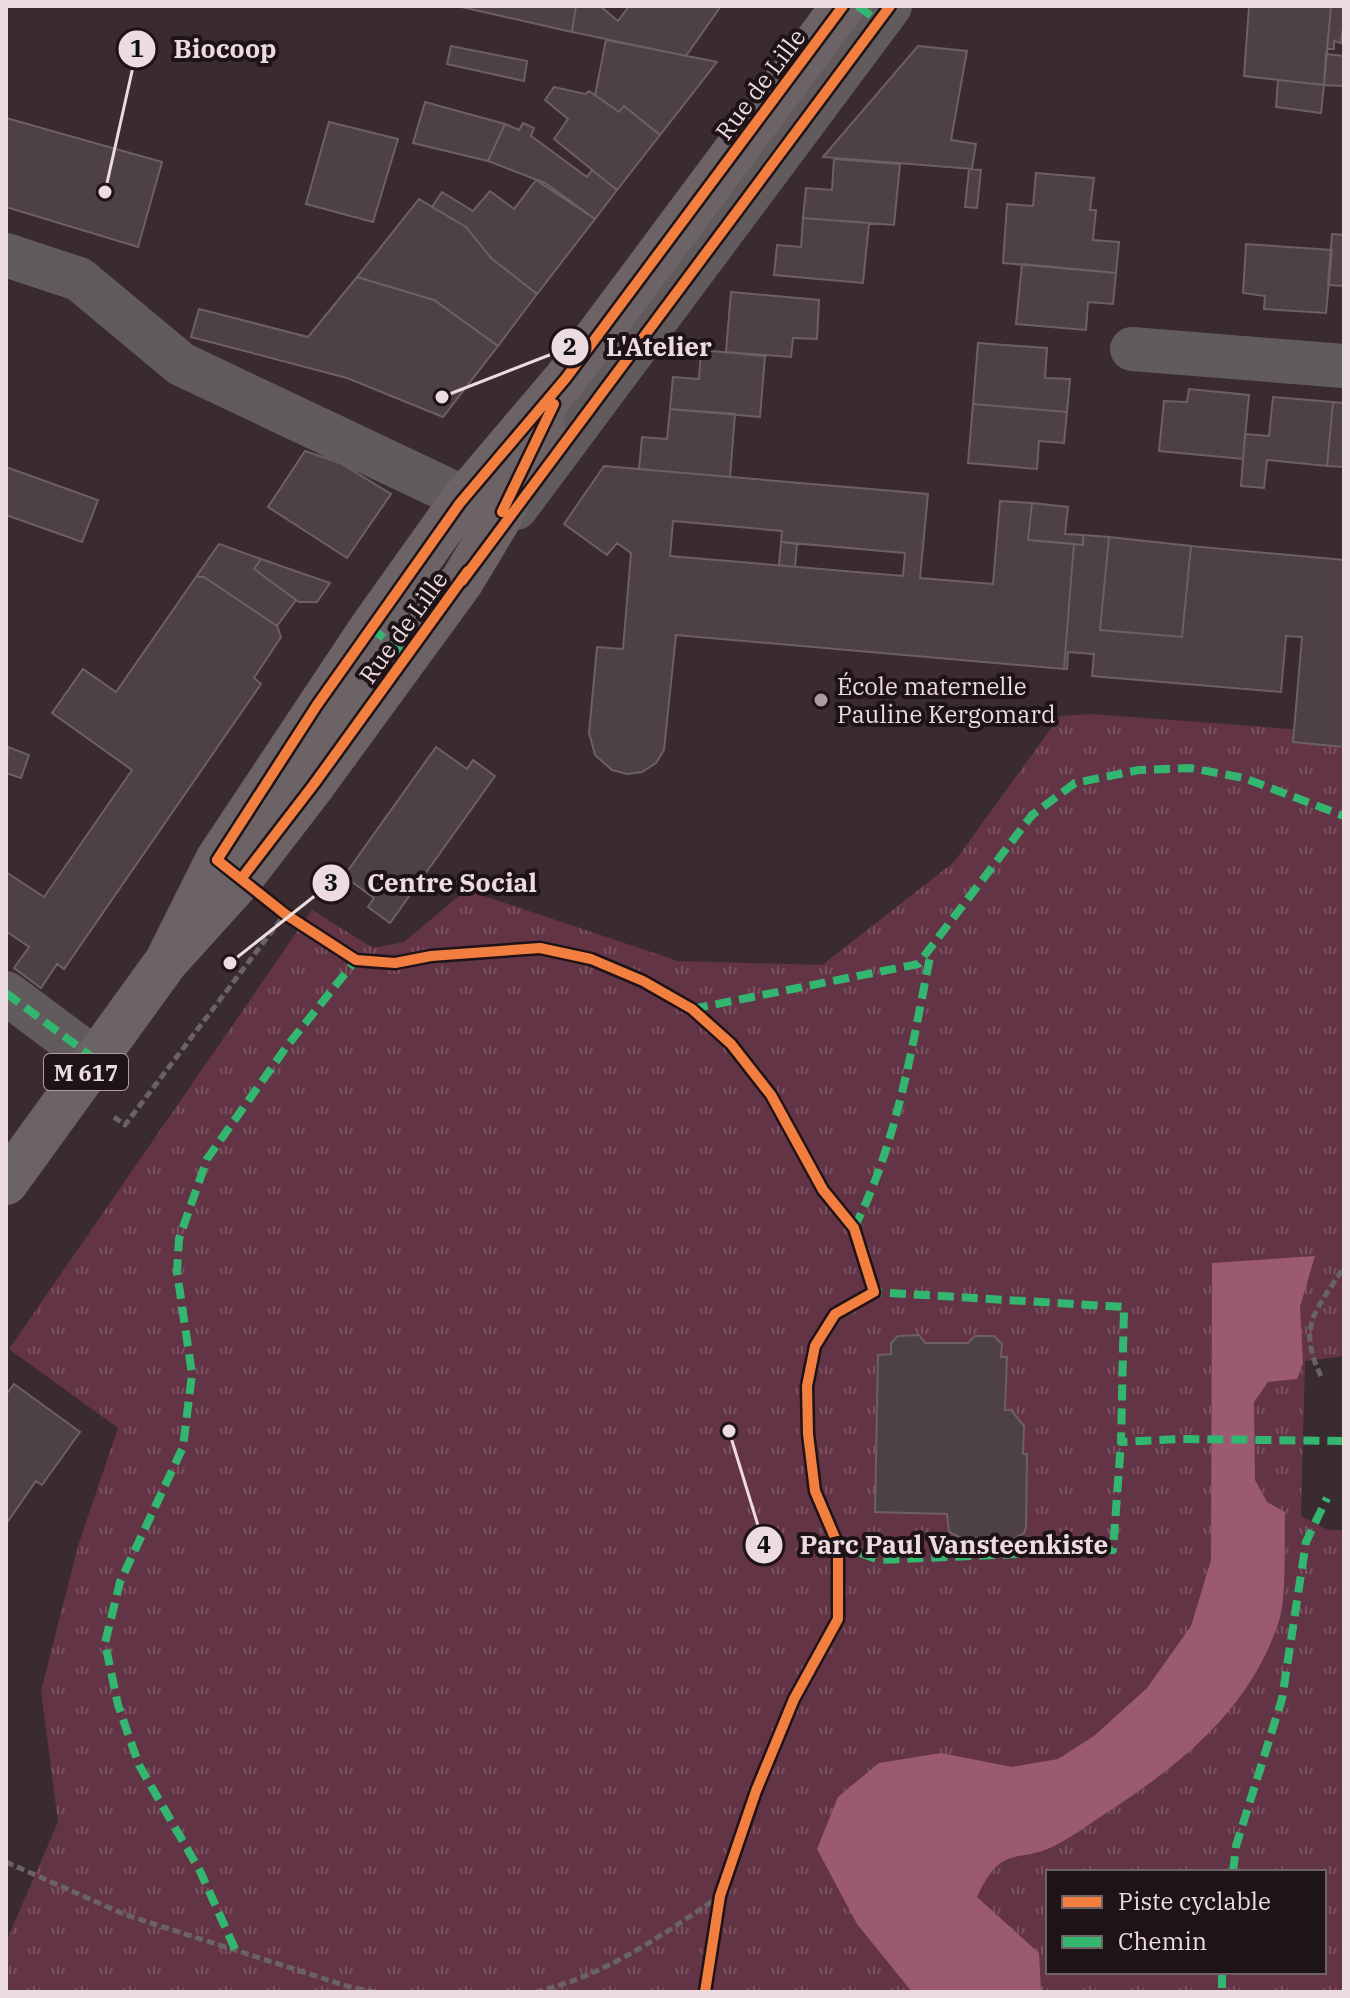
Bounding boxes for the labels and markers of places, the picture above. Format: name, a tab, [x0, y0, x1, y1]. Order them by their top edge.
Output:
callout: Biocoop	[117, 24, 292, 74]
callout: L'Atelier	[550, 322, 727, 372]
place label: École maternelle Pauline Kergomard	[837, 670, 1056, 730]
marker: École maternelle Pauline Kergomard	[812, 691, 830, 709]
callout: Centre Social	[311, 858, 552, 908]
callout: Parc Paul Vansteenkiste	[744, 1520, 1125, 1570]

